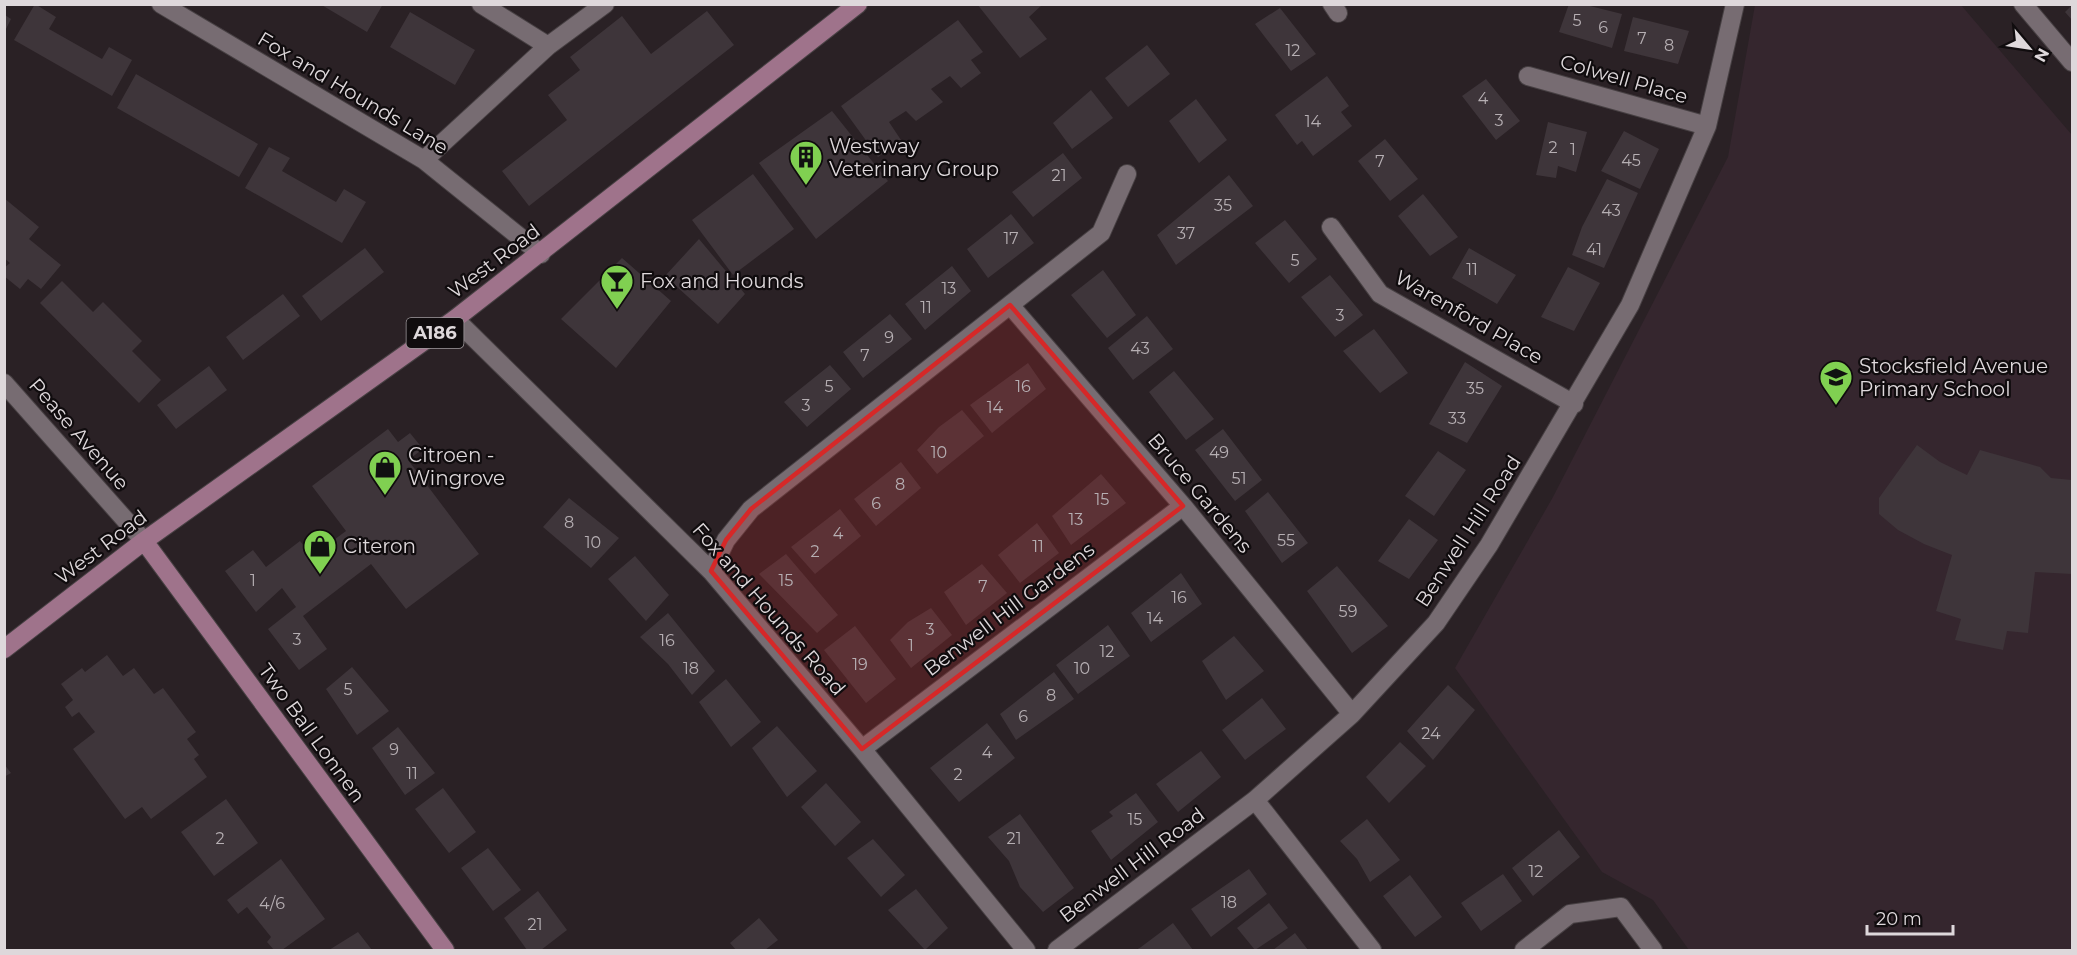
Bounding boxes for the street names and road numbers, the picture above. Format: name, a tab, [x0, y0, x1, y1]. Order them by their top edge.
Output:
street label: Fox and Hounds Lane	[253, 27, 453, 159]
street label: Colwell Place	[1557, 49, 1691, 109]
street label: West Road	[443, 219, 545, 303]
street label: Warenford Place	[1391, 265, 1547, 369]
road number: A186	[406, 318, 464, 348]
street label: Pease Avenue	[24, 373, 134, 495]
street label: Bruce Gardens	[1143, 428, 1257, 558]
street label: Benwell Hill Road	[1410, 451, 1526, 611]
street label: West Road	[50, 505, 152, 589]
street label: Fox and Hounds Road	[687, 518, 851, 700]
street label: Benwell Hill Gardens	[919, 537, 1099, 681]
street label: Two Ball Lonnen	[254, 659, 370, 807]
street label: Benwell Hill Road	[1055, 803, 1209, 927]

